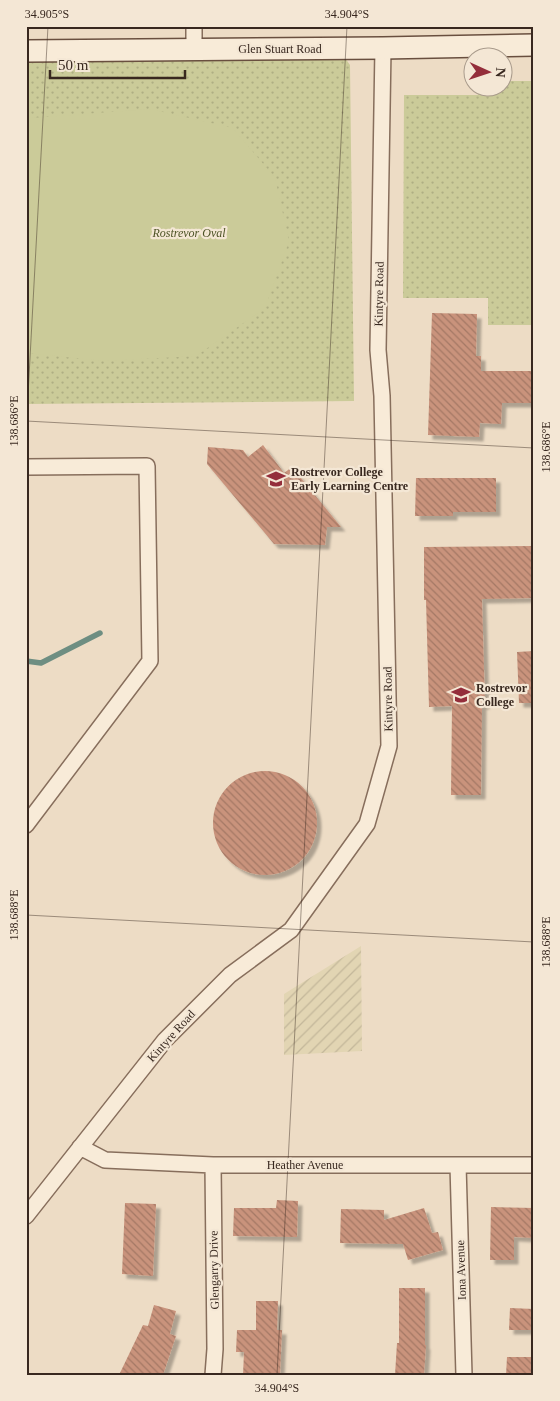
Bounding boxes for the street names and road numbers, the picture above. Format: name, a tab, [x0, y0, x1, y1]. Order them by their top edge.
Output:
street label: Glen Stuart Road	[238, 42, 322, 56]
street label: Kintyre Road	[371, 261, 387, 327]
street label: Kintyre Road	[380, 666, 396, 732]
street label: Kintyre Road	[144, 1007, 198, 1065]
street label: Heather Avenue	[267, 1158, 343, 1172]
street label: Glengarry Drive	[206, 1230, 222, 1310]
street label: Iona Avenue	[453, 1240, 469, 1300]

